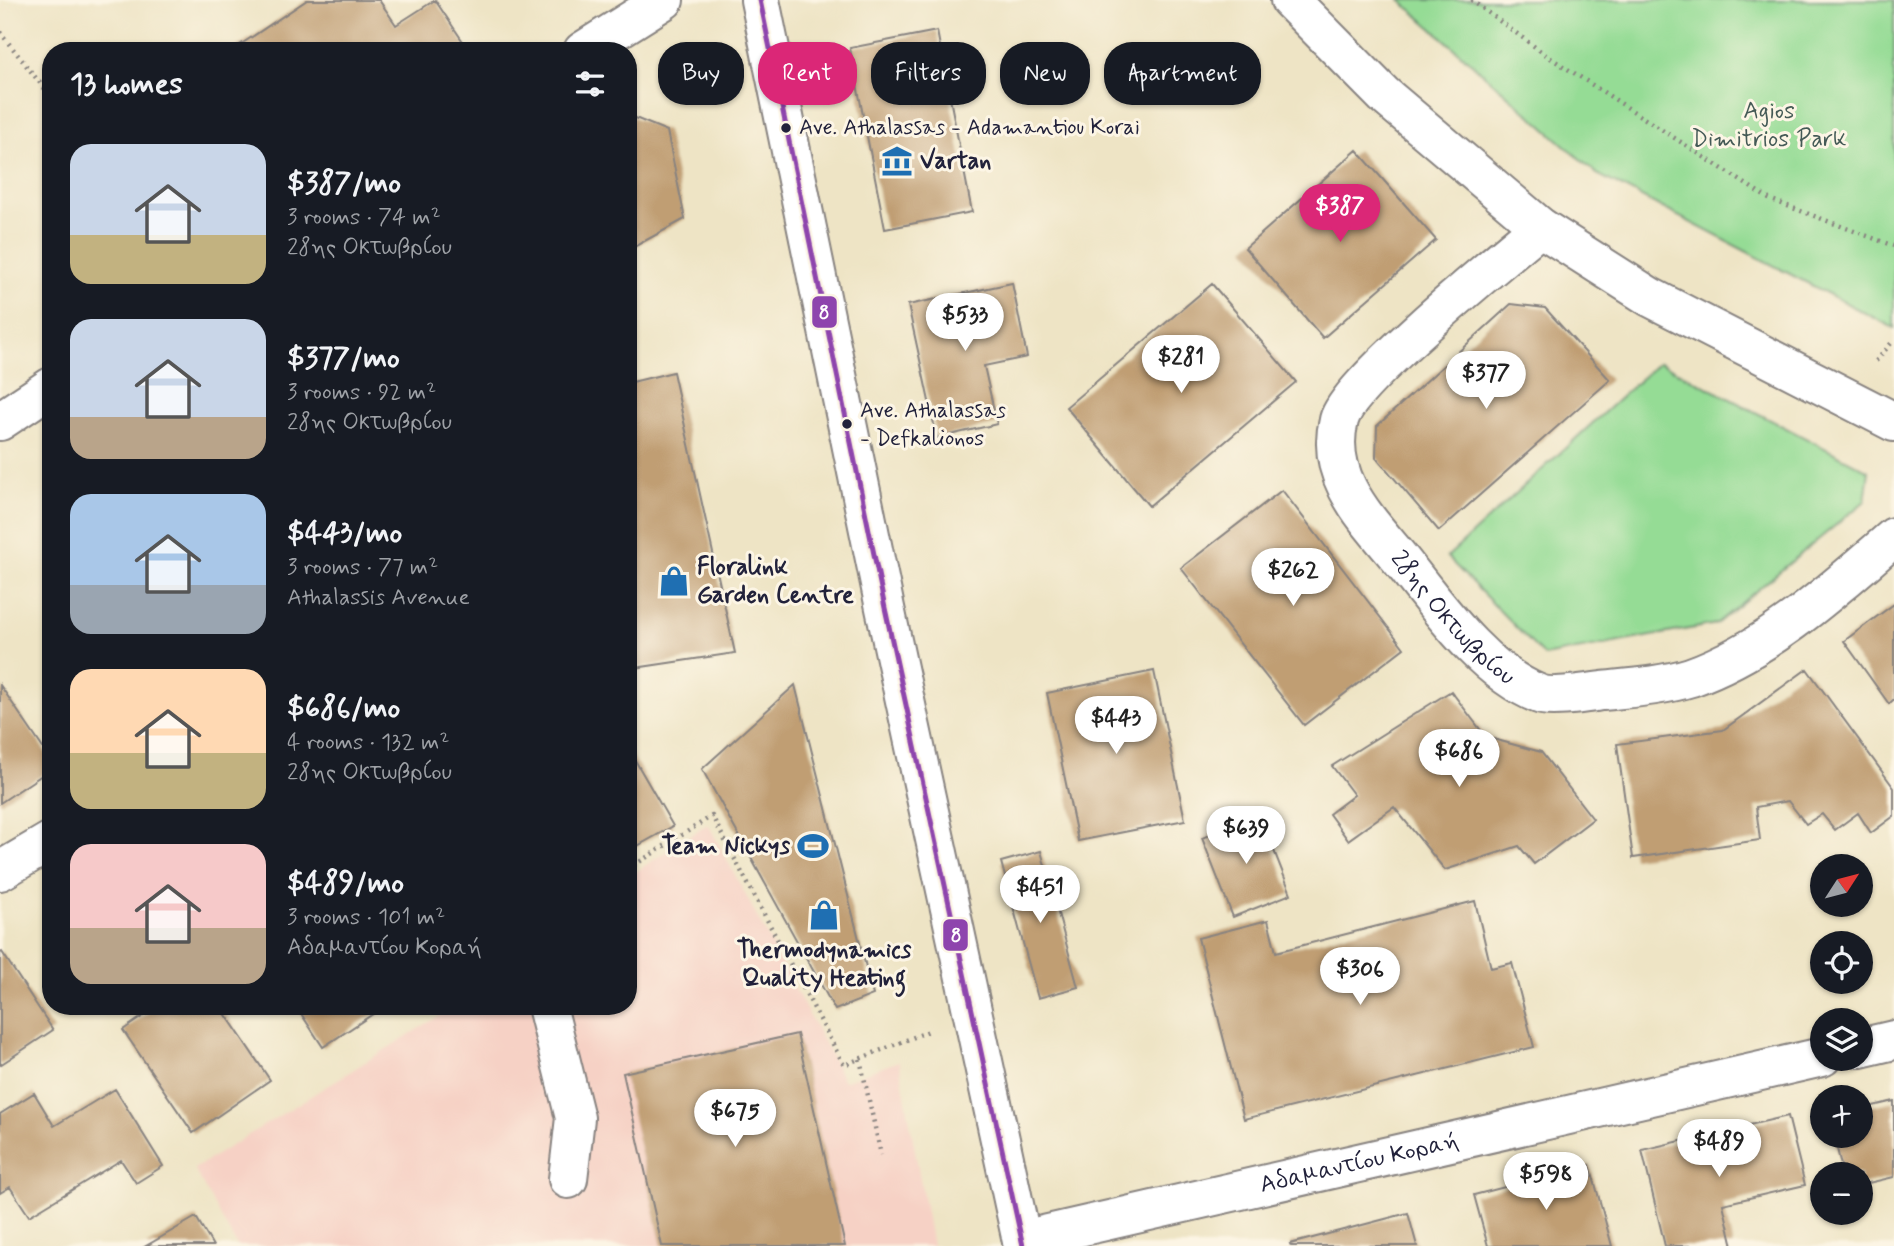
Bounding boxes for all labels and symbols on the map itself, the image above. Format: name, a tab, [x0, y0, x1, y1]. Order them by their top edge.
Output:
park label: Agios Dimitrios Park	[1691, 96, 1847, 155]
place label: Ave. Athalassas - Adamantiou Korai	[799, 114, 1140, 142]
marker: Ave. Athalassas - Adamantiou Korai	[779, 121, 793, 135]
museum icon: Vartan	[880, 144, 914, 178]
place label: Vartan	[920, 146, 991, 177]
pin: $387	[1299, 184, 1381, 244]
pin: $533	[924, 294, 1006, 353]
line badge: 8	[811, 295, 838, 329]
text: 8	[819, 301, 829, 326]
pin: $281	[1140, 336, 1222, 395]
pin: $377	[1445, 352, 1527, 411]
place label: Ave. Athalassas - Defkalionos	[860, 397, 1006, 453]
marker: Ave. Athalassas - Defkalionos	[840, 417, 854, 431]
street label: 28ης Οκτωβρίου	[1384, 544, 1521, 692]
pin: $262	[1252, 548, 1334, 608]
place label: Floralink Garden Centre	[697, 552, 854, 611]
shop icon: Floralink Garden Centre	[657, 564, 691, 598]
pin: $443	[1075, 696, 1157, 756]
pin: $686	[1418, 730, 1500, 789]
pin: $639	[1205, 806, 1287, 866]
sports icon: Team Nickys	[796, 829, 830, 863]
place label: Team Nickys	[662, 831, 790, 862]
north arrow	[1810, 854, 1872, 917]
pin: $451	[999, 866, 1081, 925]
shop icon: Thermodynamics Quality Heating	[807, 898, 841, 932]
line badge: 8	[942, 918, 969, 952]
text: 8	[951, 924, 961, 949]
place label: Thermodynamics Quality Heating	[737, 935, 912, 997]
pin: $306	[1319, 948, 1401, 1007]
pin: $675	[694, 1090, 776, 1149]
pin: $489	[1678, 1120, 1760, 1179]
street label: Αδαμαντίου Κοραή	[1257, 1125, 1462, 1201]
pin: $598	[1505, 1152, 1587, 1212]

